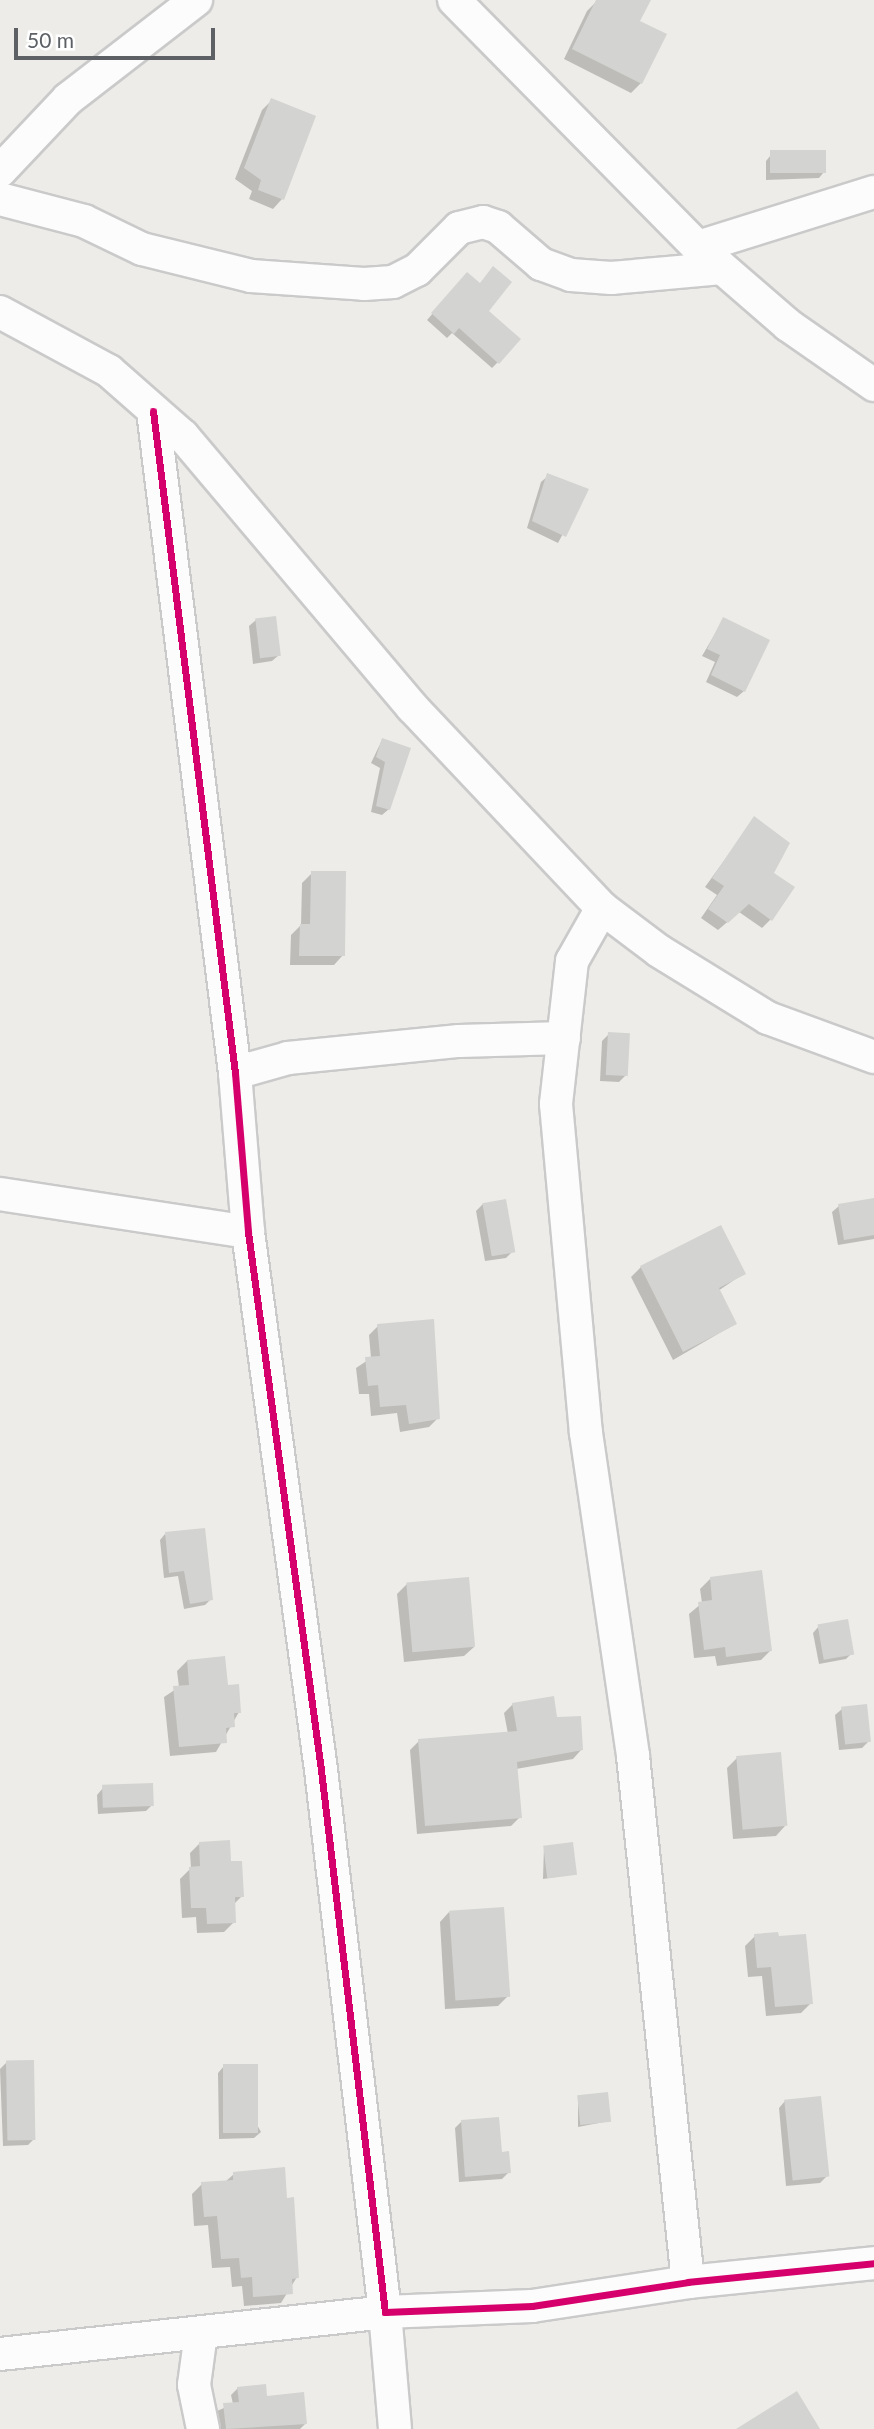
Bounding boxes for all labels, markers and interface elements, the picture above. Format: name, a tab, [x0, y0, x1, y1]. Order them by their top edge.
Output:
scale bar	[18, 14, 219, 58]
text: 50 m	[27, 27, 74, 52]

